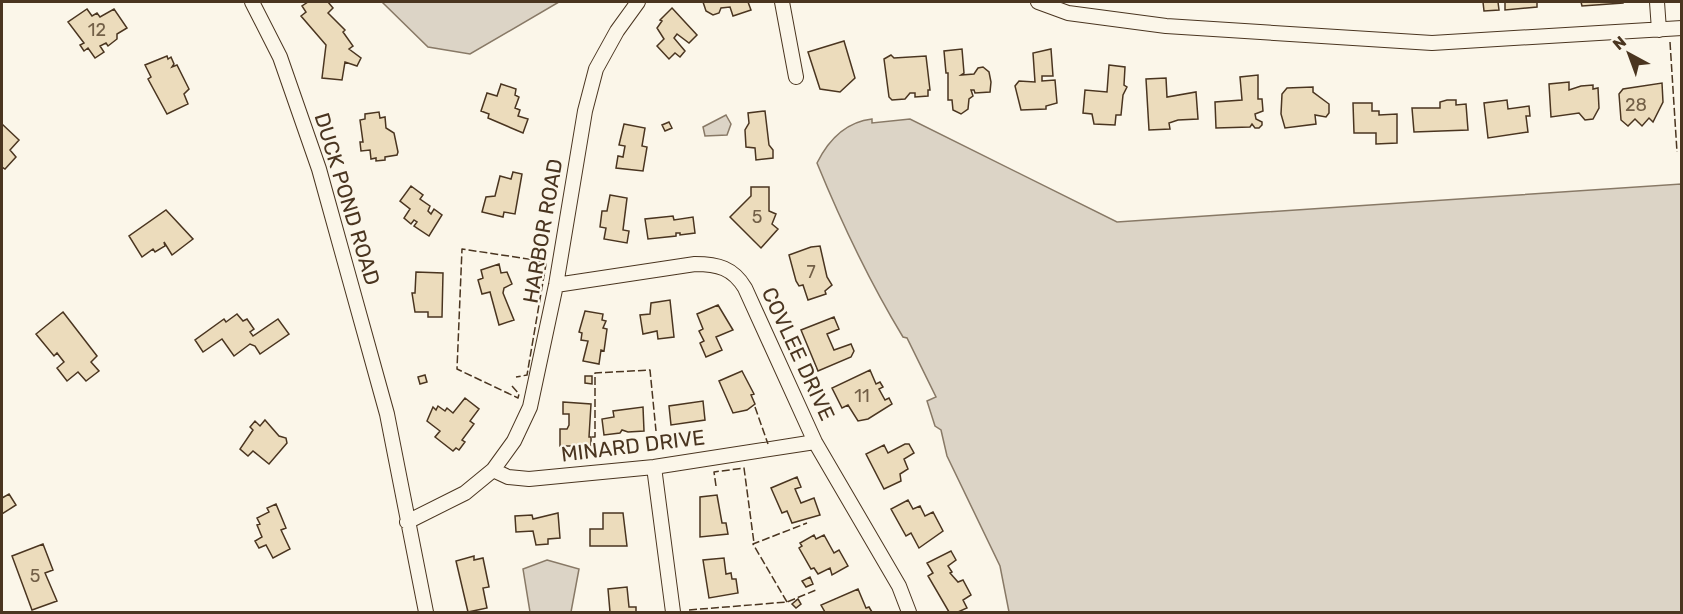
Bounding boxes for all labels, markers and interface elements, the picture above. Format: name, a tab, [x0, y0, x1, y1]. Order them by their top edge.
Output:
house number: 12	[88, 19, 106, 41]
north arrow	[1599, 24, 1659, 84]
text: N	[1609, 32, 1630, 54]
house number: 28	[1625, 94, 1647, 116]
street label: DUCK POND ROAD	[309, 110, 386, 288]
street label: HARBOR ROAD	[518, 157, 568, 305]
house number: 5	[752, 206, 762, 228]
house number: 7	[806, 261, 816, 283]
street label: COVLEE DRIVE	[757, 283, 840, 425]
house number: 11	[854, 385, 870, 407]
street label: MINARD DRIVE	[560, 424, 706, 467]
house number: 5	[30, 565, 40, 587]

